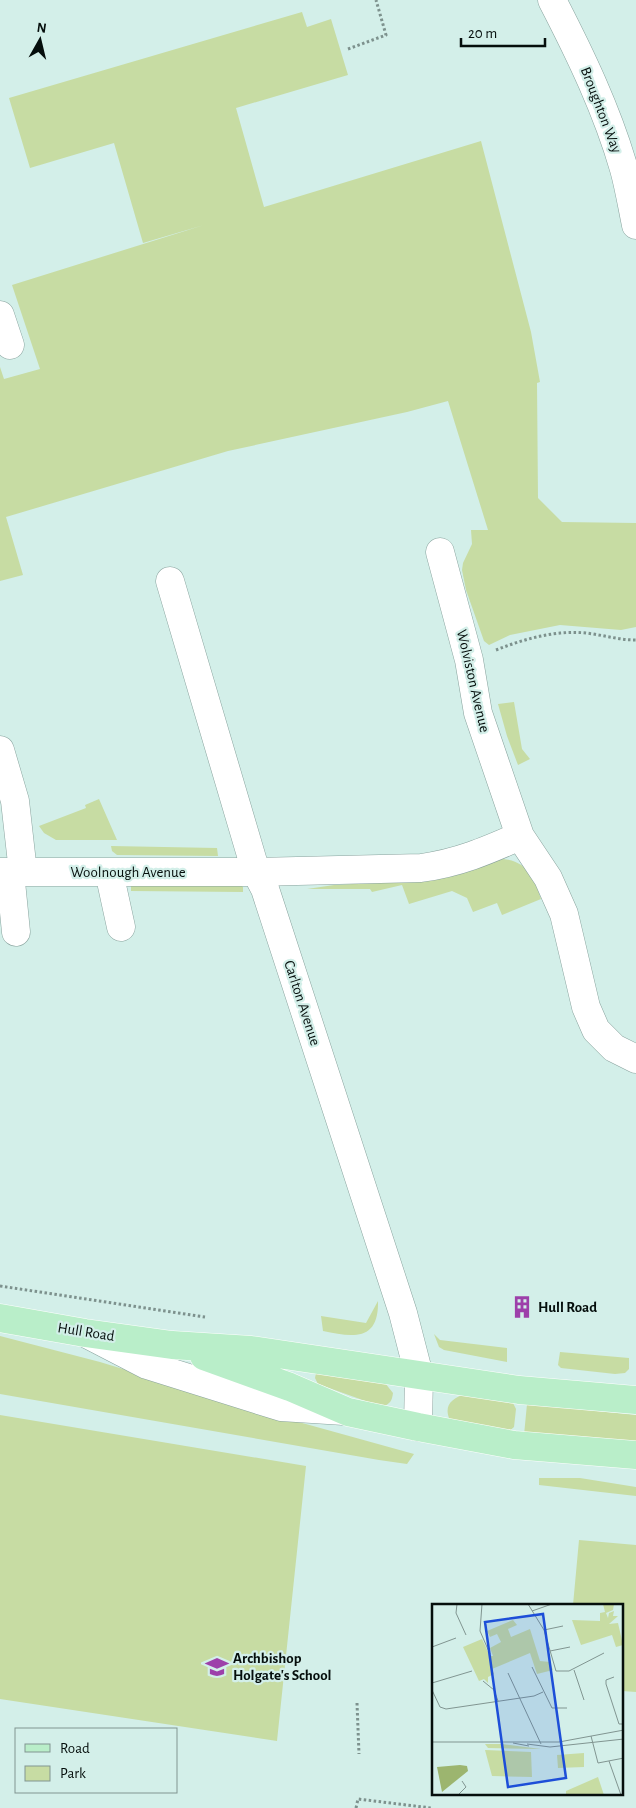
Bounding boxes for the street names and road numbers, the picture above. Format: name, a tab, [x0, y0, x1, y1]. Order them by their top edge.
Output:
street label: Broughton Way	[578, 65, 624, 156]
street label: Wolviston Avenue	[454, 628, 492, 734]
street label: Woolnough Avenue	[70, 865, 186, 880]
street label: Carlton Avenue	[281, 958, 323, 1048]
street label: Hull Road	[56, 1320, 116, 1344]

